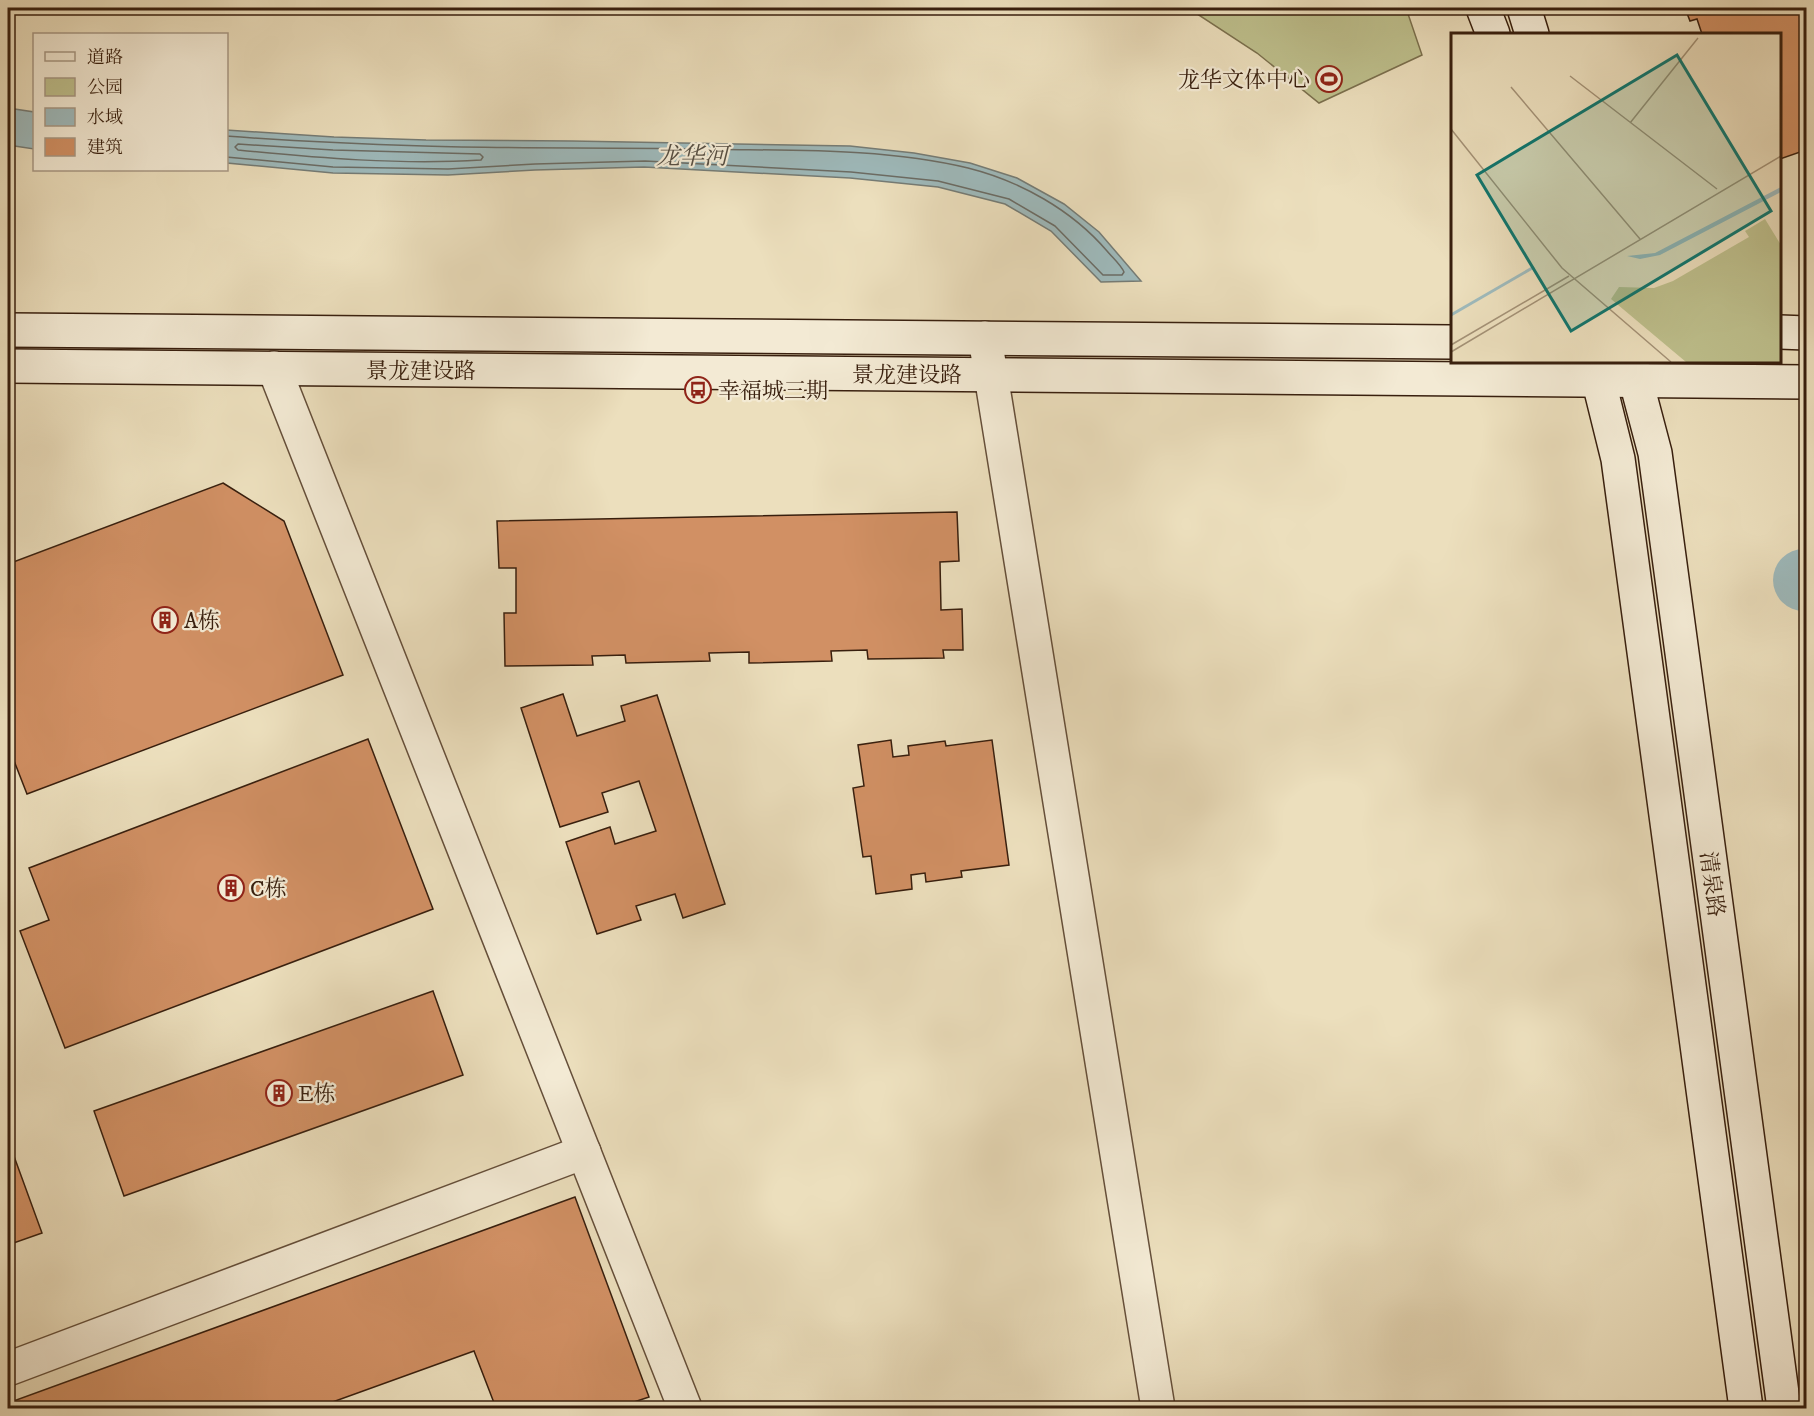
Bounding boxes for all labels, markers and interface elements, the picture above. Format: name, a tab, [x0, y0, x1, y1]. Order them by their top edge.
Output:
legend	[33, 33, 228, 171]
inset map	[1451, 33, 1781, 363]
text: 道路	[87, 47, 123, 69]
sports icon: 龙华文体中心	[1314, 64, 1344, 94]
place label: 龙华文体中心	[1178, 67, 1310, 94]
text: 公园	[87, 77, 123, 99]
text: 水域	[87, 107, 123, 129]
text: 建筑	[87, 137, 123, 159]
water label: 龙华河	[656, 142, 732, 172]
street label: 景龙建设路	[366, 358, 476, 385]
street label: 景龙建设路	[852, 362, 962, 389]
bus stop icon: 幸福城三期	[683, 375, 713, 405]
place label: 幸福城三期	[718, 378, 828, 405]
building icon: A栋	[150, 605, 180, 635]
place label: A栋	[184, 608, 220, 635]
street label: 清泉路	[1694, 850, 1729, 919]
building icon: C栋	[216, 873, 246, 903]
place label: C栋	[250, 876, 287, 903]
building icon: E栋	[264, 1078, 294, 1108]
place label: E栋	[298, 1081, 336, 1108]

